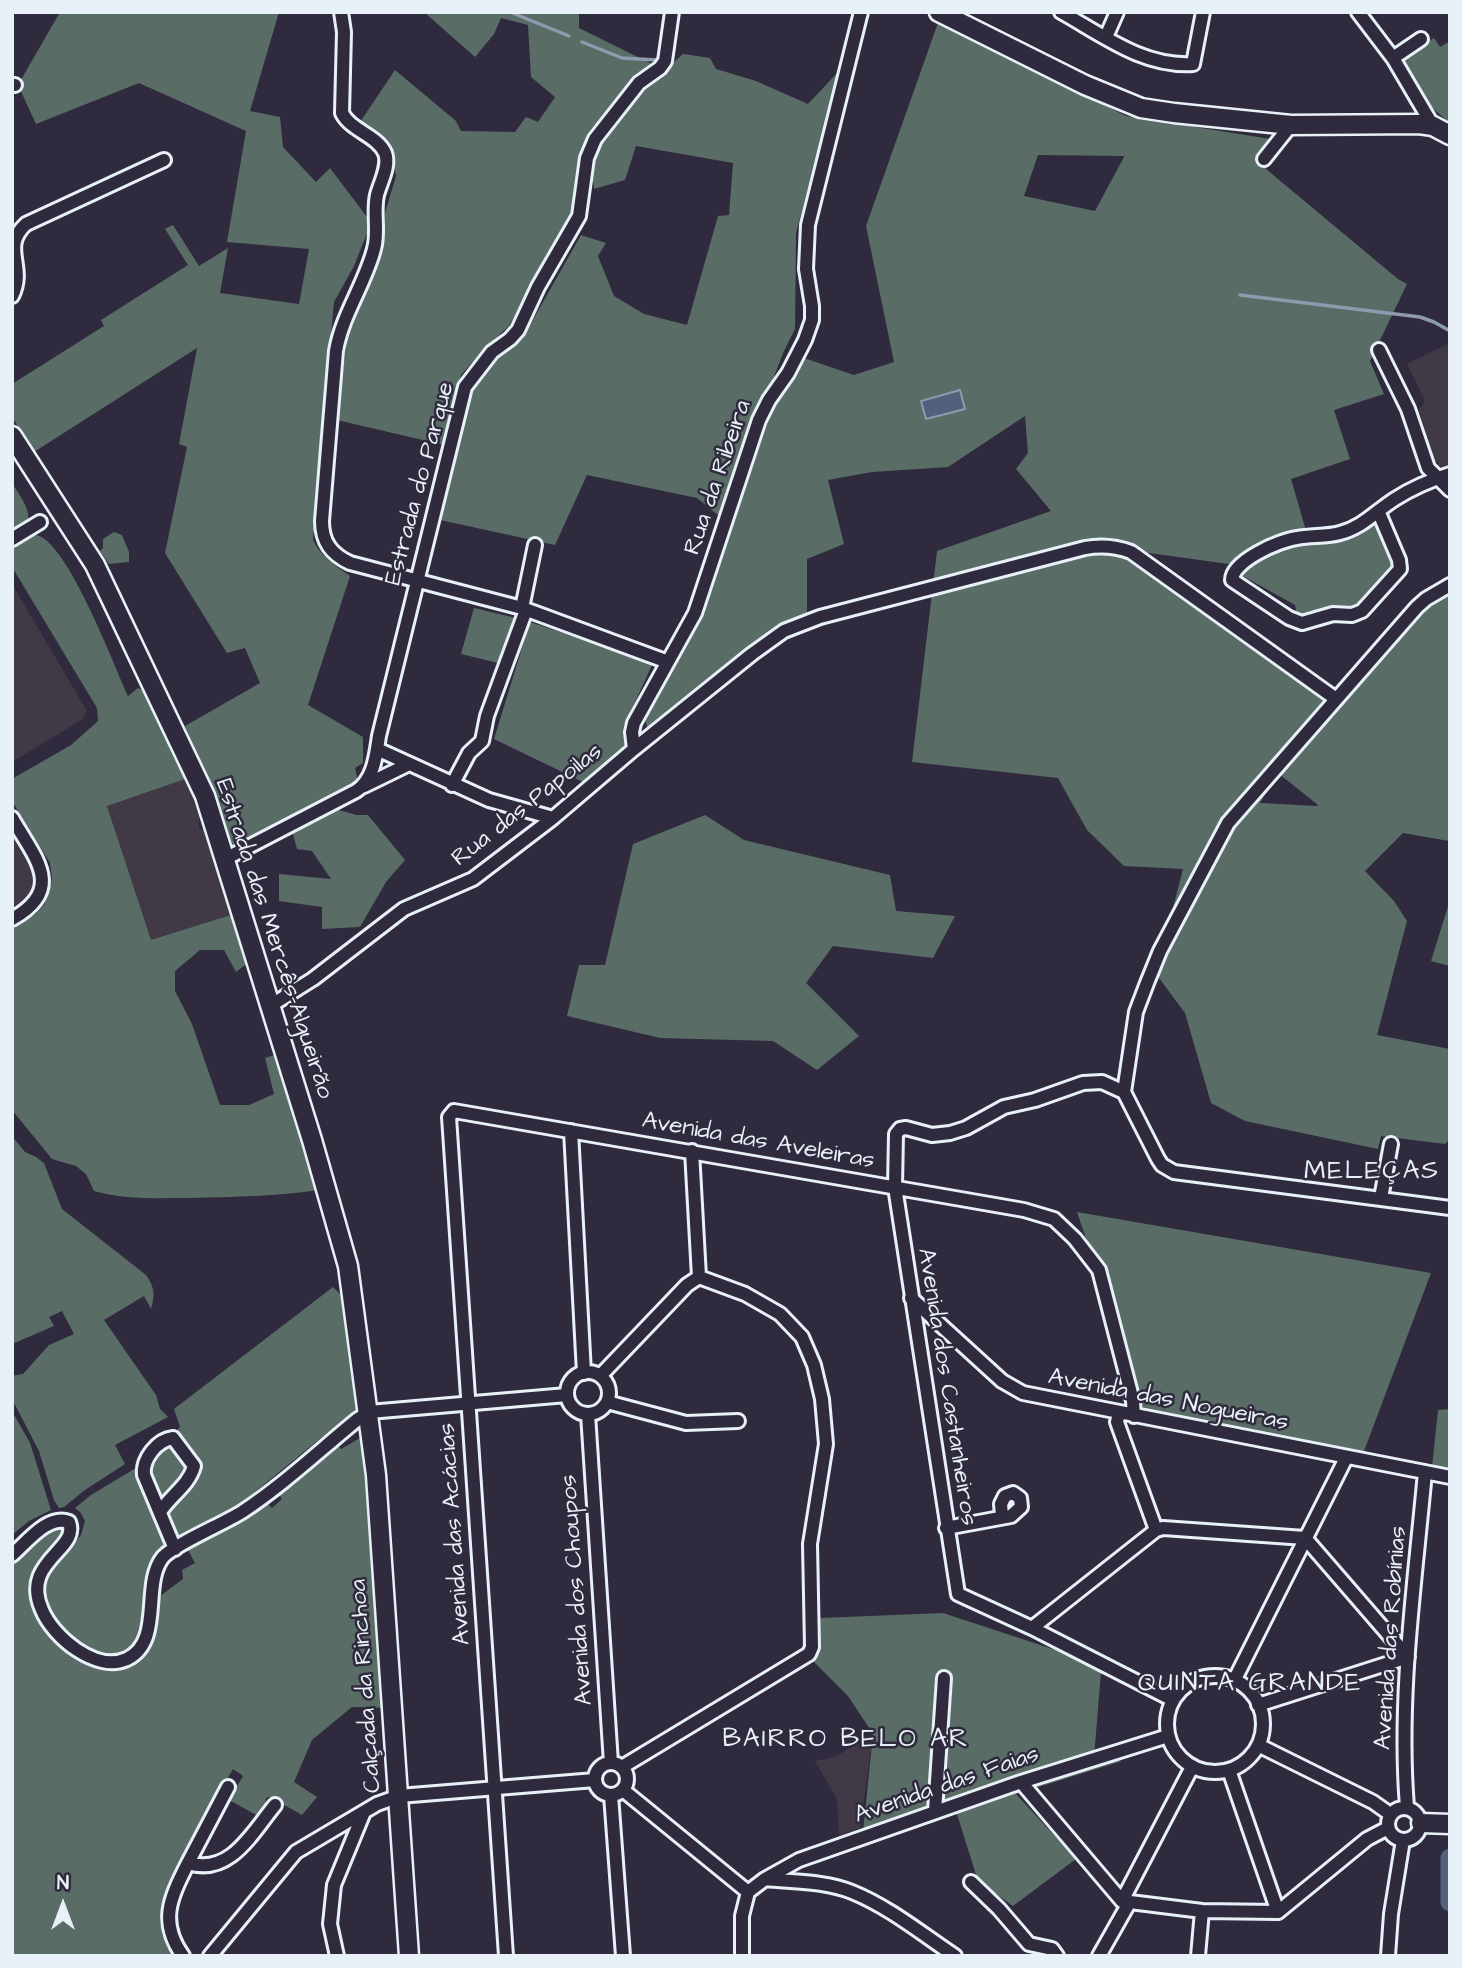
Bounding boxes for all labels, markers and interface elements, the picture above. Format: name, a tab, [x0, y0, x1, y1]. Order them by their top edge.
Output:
street label: Estrada do Parque	[380, 379, 462, 589]
street label: Rua da Ribeira	[679, 397, 759, 559]
street label: Rua das Papoilas	[447, 738, 609, 874]
street label: Estrada das Mercês-Algueirão	[208, 775, 338, 1103]
street label: Avenida das Aveleiras	[640, 1107, 876, 1177]
district label: MELEÇAS	[1305, 1157, 1439, 1189]
street label: Avenida dos Castanheiros	[910, 1246, 982, 1528]
street label: Avenida das Nogueiras	[1046, 1364, 1290, 1438]
street label: Avenida das Acácias	[434, 1422, 478, 1646]
street label: Avenida dos Choupos	[556, 1474, 600, 1706]
street label: Avenida das Robínias	[1370, 1525, 1414, 1751]
street label: Calçada da Rinchoa	[345, 1578, 389, 1794]
district label: QUINTA GRANDE	[1139, 1669, 1361, 1701]
district label: BAIRRO BELO AR	[724, 1725, 968, 1757]
street label: Avenida das Faias	[851, 1741, 1043, 1831]
north arrow	[28, 1870, 98, 1940]
text: N	[57, 1870, 69, 1897]

